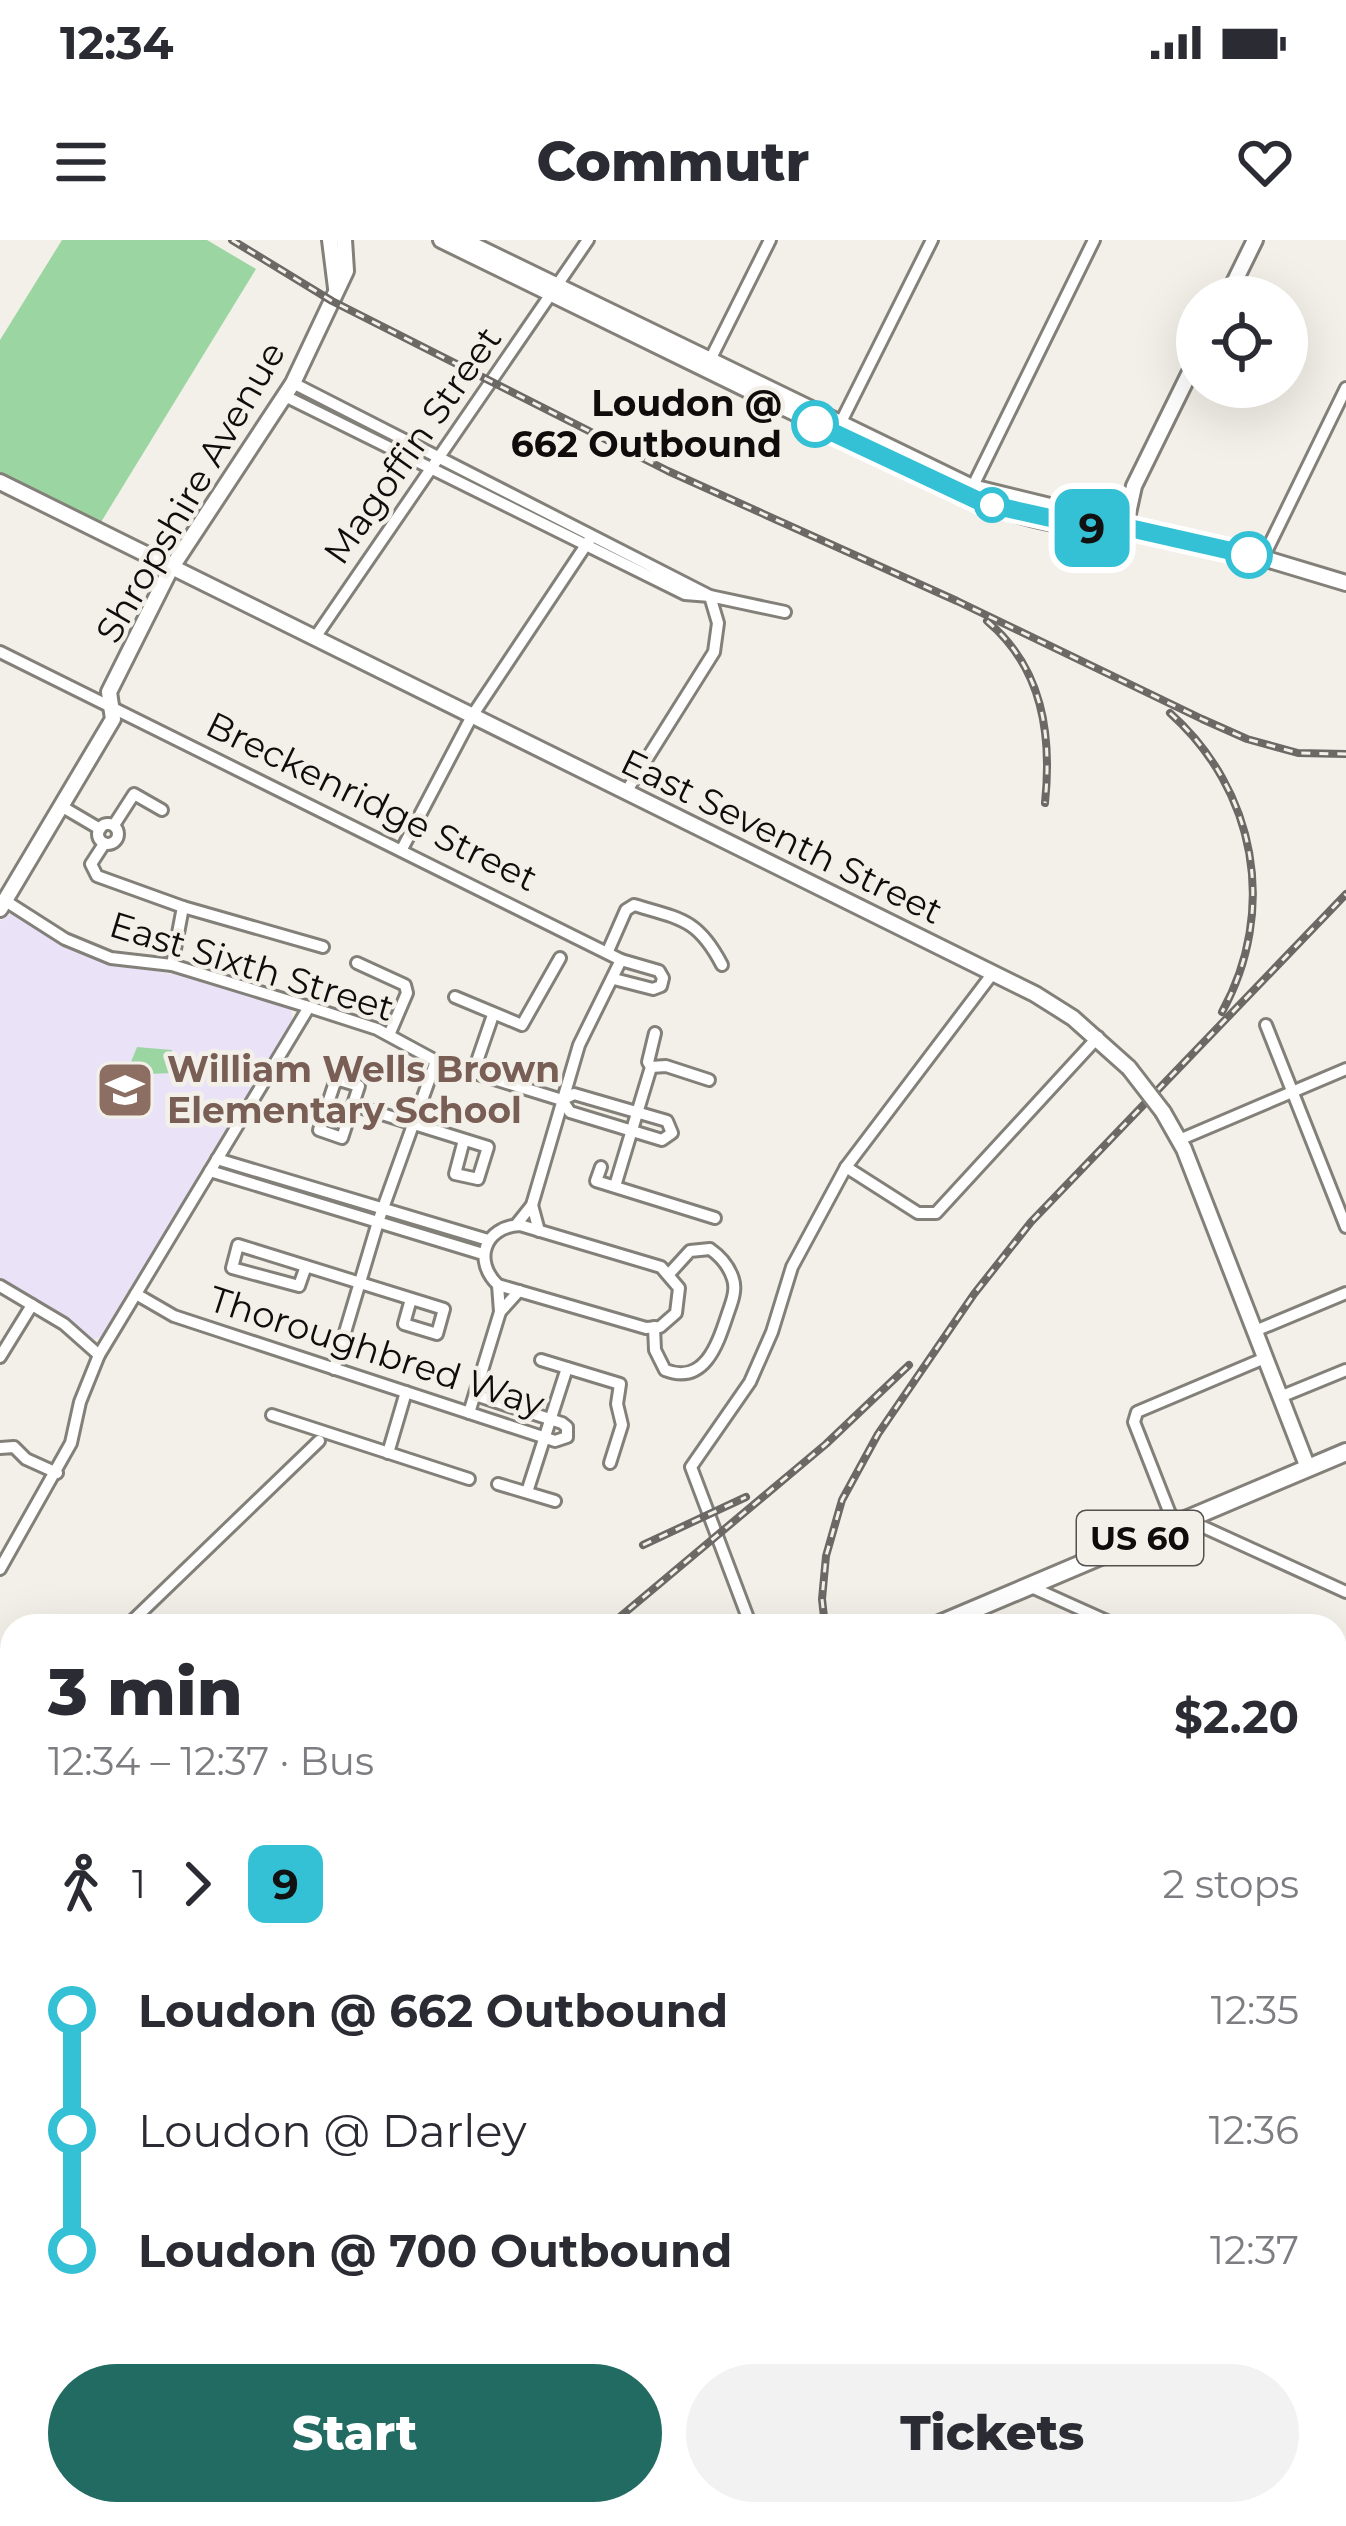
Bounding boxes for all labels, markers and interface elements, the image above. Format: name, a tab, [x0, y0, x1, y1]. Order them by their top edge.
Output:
text: 12:34	[60, 15, 174, 70]
icon: menu	[48, 129, 114, 195]
text: Commutr	[537, 129, 809, 195]
icon: heart	[1232, 129, 1298, 195]
map controls	[1176, 276, 1308, 408]
button: locate	[1176, 276, 1308, 408]
street label: Magoffin Street	[314, 318, 510, 572]
street label: Shropshire Avenue	[86, 334, 294, 650]
place label: Loudon @ 662 Outbound	[511, 381, 782, 466]
marker: Loudon @ 662 Outbound	[793, 402, 837, 446]
unlabelled marker	[976, 489, 1008, 521]
line badge: 9	[1053, 489, 1131, 567]
text: 9	[1079, 502, 1105, 554]
unlabelled marker	[1227, 533, 1271, 577]
street label: Breckenridge Street	[199, 702, 545, 900]
street label: East Seventh Street	[614, 739, 950, 933]
street label: East Sixth Street	[105, 902, 399, 1030]
place label: William Wells Brown Elementary School	[167, 1047, 560, 1132]
school or university icon: William Wells Brown Elementary School	[94, 1059, 156, 1121]
street label: Thoroughbred Way	[204, 1276, 550, 1426]
road number: US 60	[1077, 1511, 1203, 1565]
text: 3 min	[48, 1651, 243, 1732]
text: $2.20	[1174, 1689, 1299, 1744]
text: 12:34 – 12:37 · Bus	[48, 1737, 374, 1785]
icon: walk	[48, 1851, 114, 1917]
icon: forward	[164, 1851, 230, 1917]
text: 9	[272, 1858, 299, 1910]
text: 1	[132, 1860, 146, 1908]
text: 2 stops	[1163, 1860, 1299, 1908]
text: Loudon @ 662 Outbound	[138, 1983, 728, 2038]
text: 12:35	[1211, 1986, 1299, 2034]
text: Loudon @ Darley	[138, 2103, 527, 2158]
text: 12:36	[1209, 2106, 1299, 2154]
text: Loudon @ 700 Outbound	[138, 2223, 732, 2278]
text: 12:37	[1210, 2226, 1299, 2274]
button: Start	[48, 2364, 662, 2502]
button: Tickets	[686, 2364, 1299, 2502]

